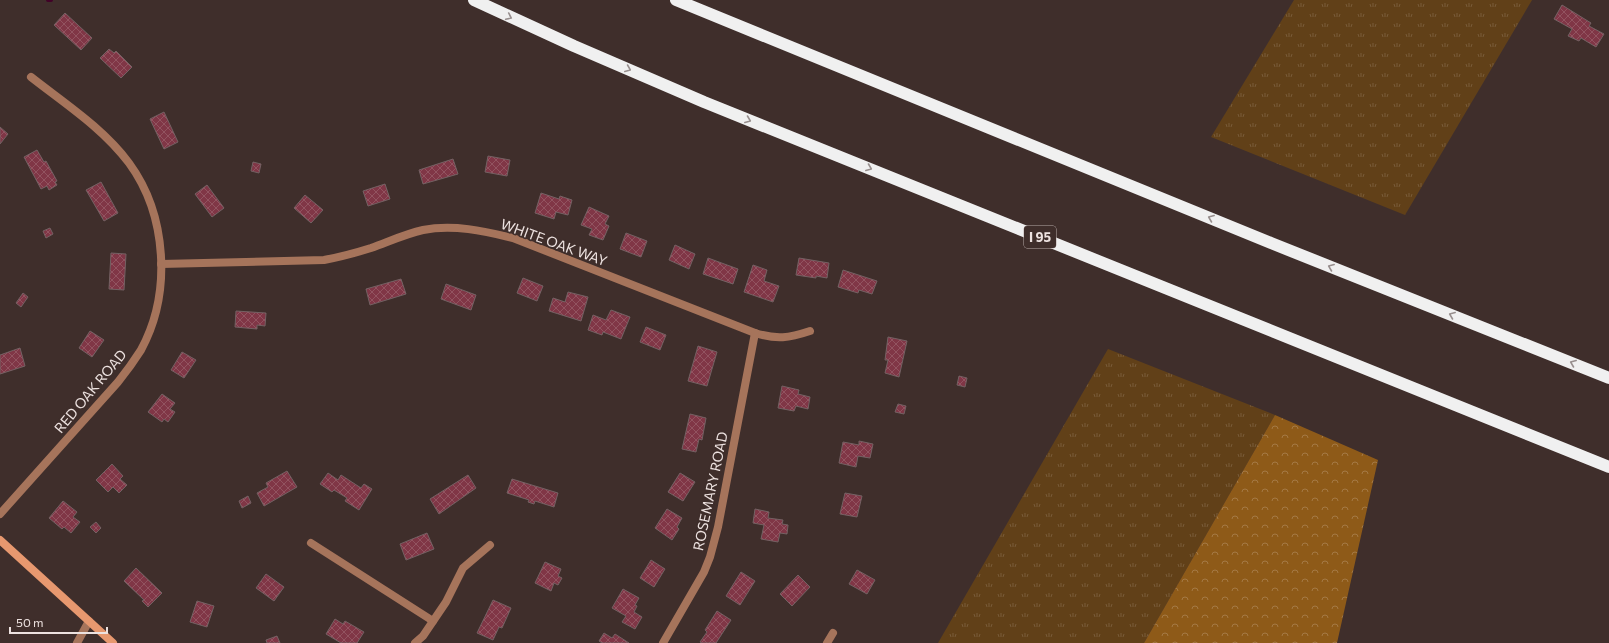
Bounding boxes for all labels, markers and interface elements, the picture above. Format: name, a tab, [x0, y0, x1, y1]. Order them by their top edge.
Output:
one-way arrow	[506, 12, 513, 20]
one-way arrow	[625, 65, 632, 73]
one-way arrow	[745, 115, 752, 123]
one-way arrow	[865, 164, 872, 172]
street label: WHITE OAK WAY	[498, 215, 610, 269]
one-way arrow	[1207, 215, 1214, 223]
road number: I 95	[1024, 226, 1056, 248]
one-way arrow	[1328, 264, 1336, 272]
one-way arrow	[1449, 312, 1456, 320]
street label: RED OAK ROAD	[50, 346, 130, 436]
one-way arrow	[1569, 360, 1576, 368]
street label: ROSEMARY ROAD	[689, 430, 731, 552]
scale bar	[10, 609, 107, 635]
text: 50 m	[16, 615, 44, 629]

